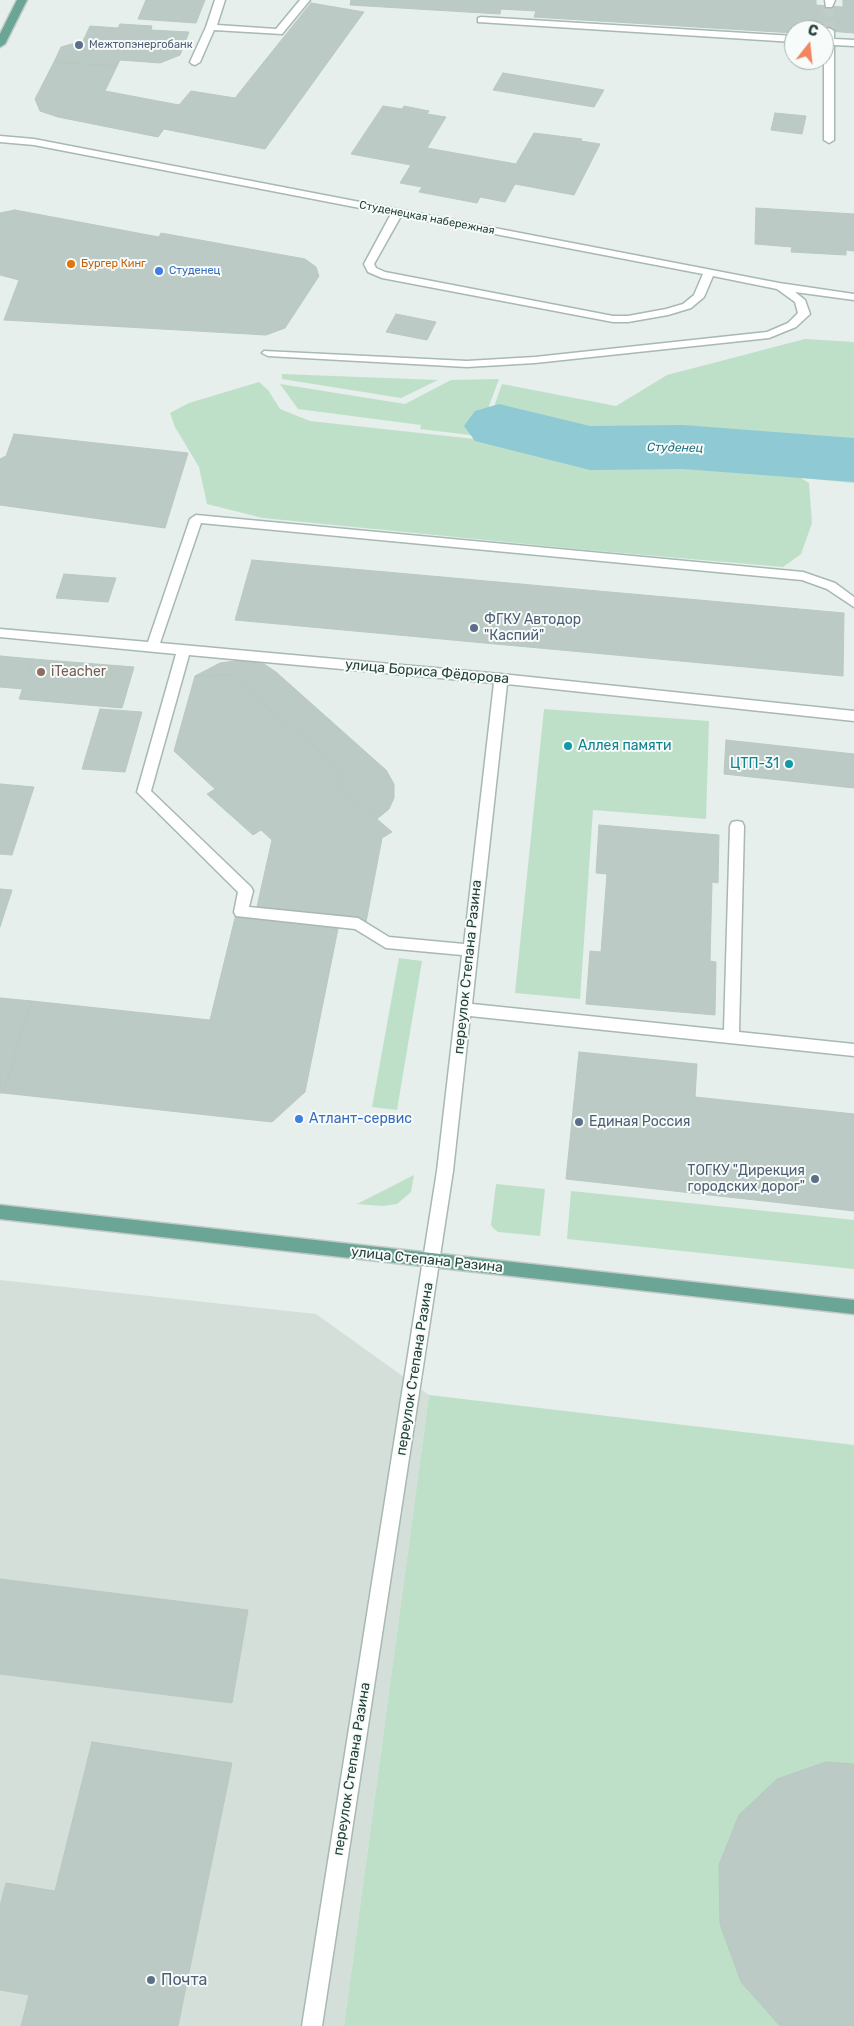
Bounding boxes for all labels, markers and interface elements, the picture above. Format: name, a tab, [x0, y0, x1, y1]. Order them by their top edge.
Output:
north arrow	[784, 20, 834, 70]
text: С	[806, 22, 820, 41]
place label: Межтопэнергобанк	[89, 38, 193, 52]
marker: Межтопэнергобанк	[73, 39, 85, 51]
street label: Студенецкая набережная	[358, 198, 496, 238]
place label: Бургер Кинг	[81, 257, 146, 271]
marker: Бургер Кинг	[65, 258, 77, 270]
place label: Студенец	[169, 264, 220, 278]
marker: Студенец	[153, 265, 165, 277]
water label: Студенец	[647, 440, 703, 456]
place label: ФГКУ Автодор "Каспий"	[484, 612, 581, 644]
marker: ФГКУ Автодор "Каспий"	[468, 622, 480, 634]
street label: улица Бориса Фёдорова	[344, 656, 510, 688]
place label: iTeacher	[51, 664, 106, 680]
marker: iTeacher	[35, 666, 47, 678]
place label: Аллея памяти	[578, 738, 671, 754]
marker: Аллея памяти	[562, 740, 574, 752]
place label: ЦТП-31	[730, 756, 779, 772]
marker: ЦТП-31	[783, 758, 795, 770]
street label: переулок Степана Разина	[450, 879, 486, 1055]
place label: Атлант-сервис	[309, 1111, 412, 1127]
marker: Атлант-сервис	[293, 1113, 305, 1125]
place label: Единая Россия	[589, 1114, 690, 1130]
marker: Единая Россия	[573, 1116, 585, 1128]
place label: ТОГКУ "Дирекция городских дорог"	[687, 1163, 805, 1196]
marker: ТОГКУ "Дирекция городских дорог"	[809, 1173, 821, 1185]
street label: улица Степана Разина	[350, 1244, 504, 1276]
street label: переулок Степана Разина	[393, 1281, 437, 1457]
street label: переулок Степана Разина	[330, 1681, 374, 1857]
place label: Почта	[161, 1970, 207, 1990]
marker: Почта	[145, 1974, 157, 1986]

